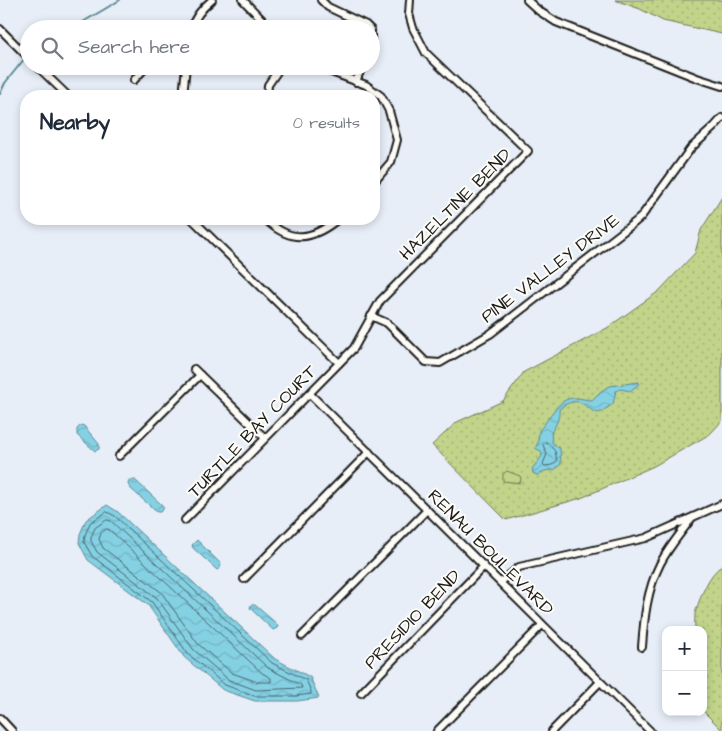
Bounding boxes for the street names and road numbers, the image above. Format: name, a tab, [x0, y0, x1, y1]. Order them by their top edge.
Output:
street label: HAZELTINE BEND	[394, 143, 517, 266]
street label: PINE VALLEY DRIVE	[476, 208, 625, 329]
street label: TURTLE BAY COURT	[182, 359, 323, 503]
street label: RENAU BOULEVARD	[422, 484, 559, 621]
street label: PRESIDIO BEND	[358, 564, 466, 675]

